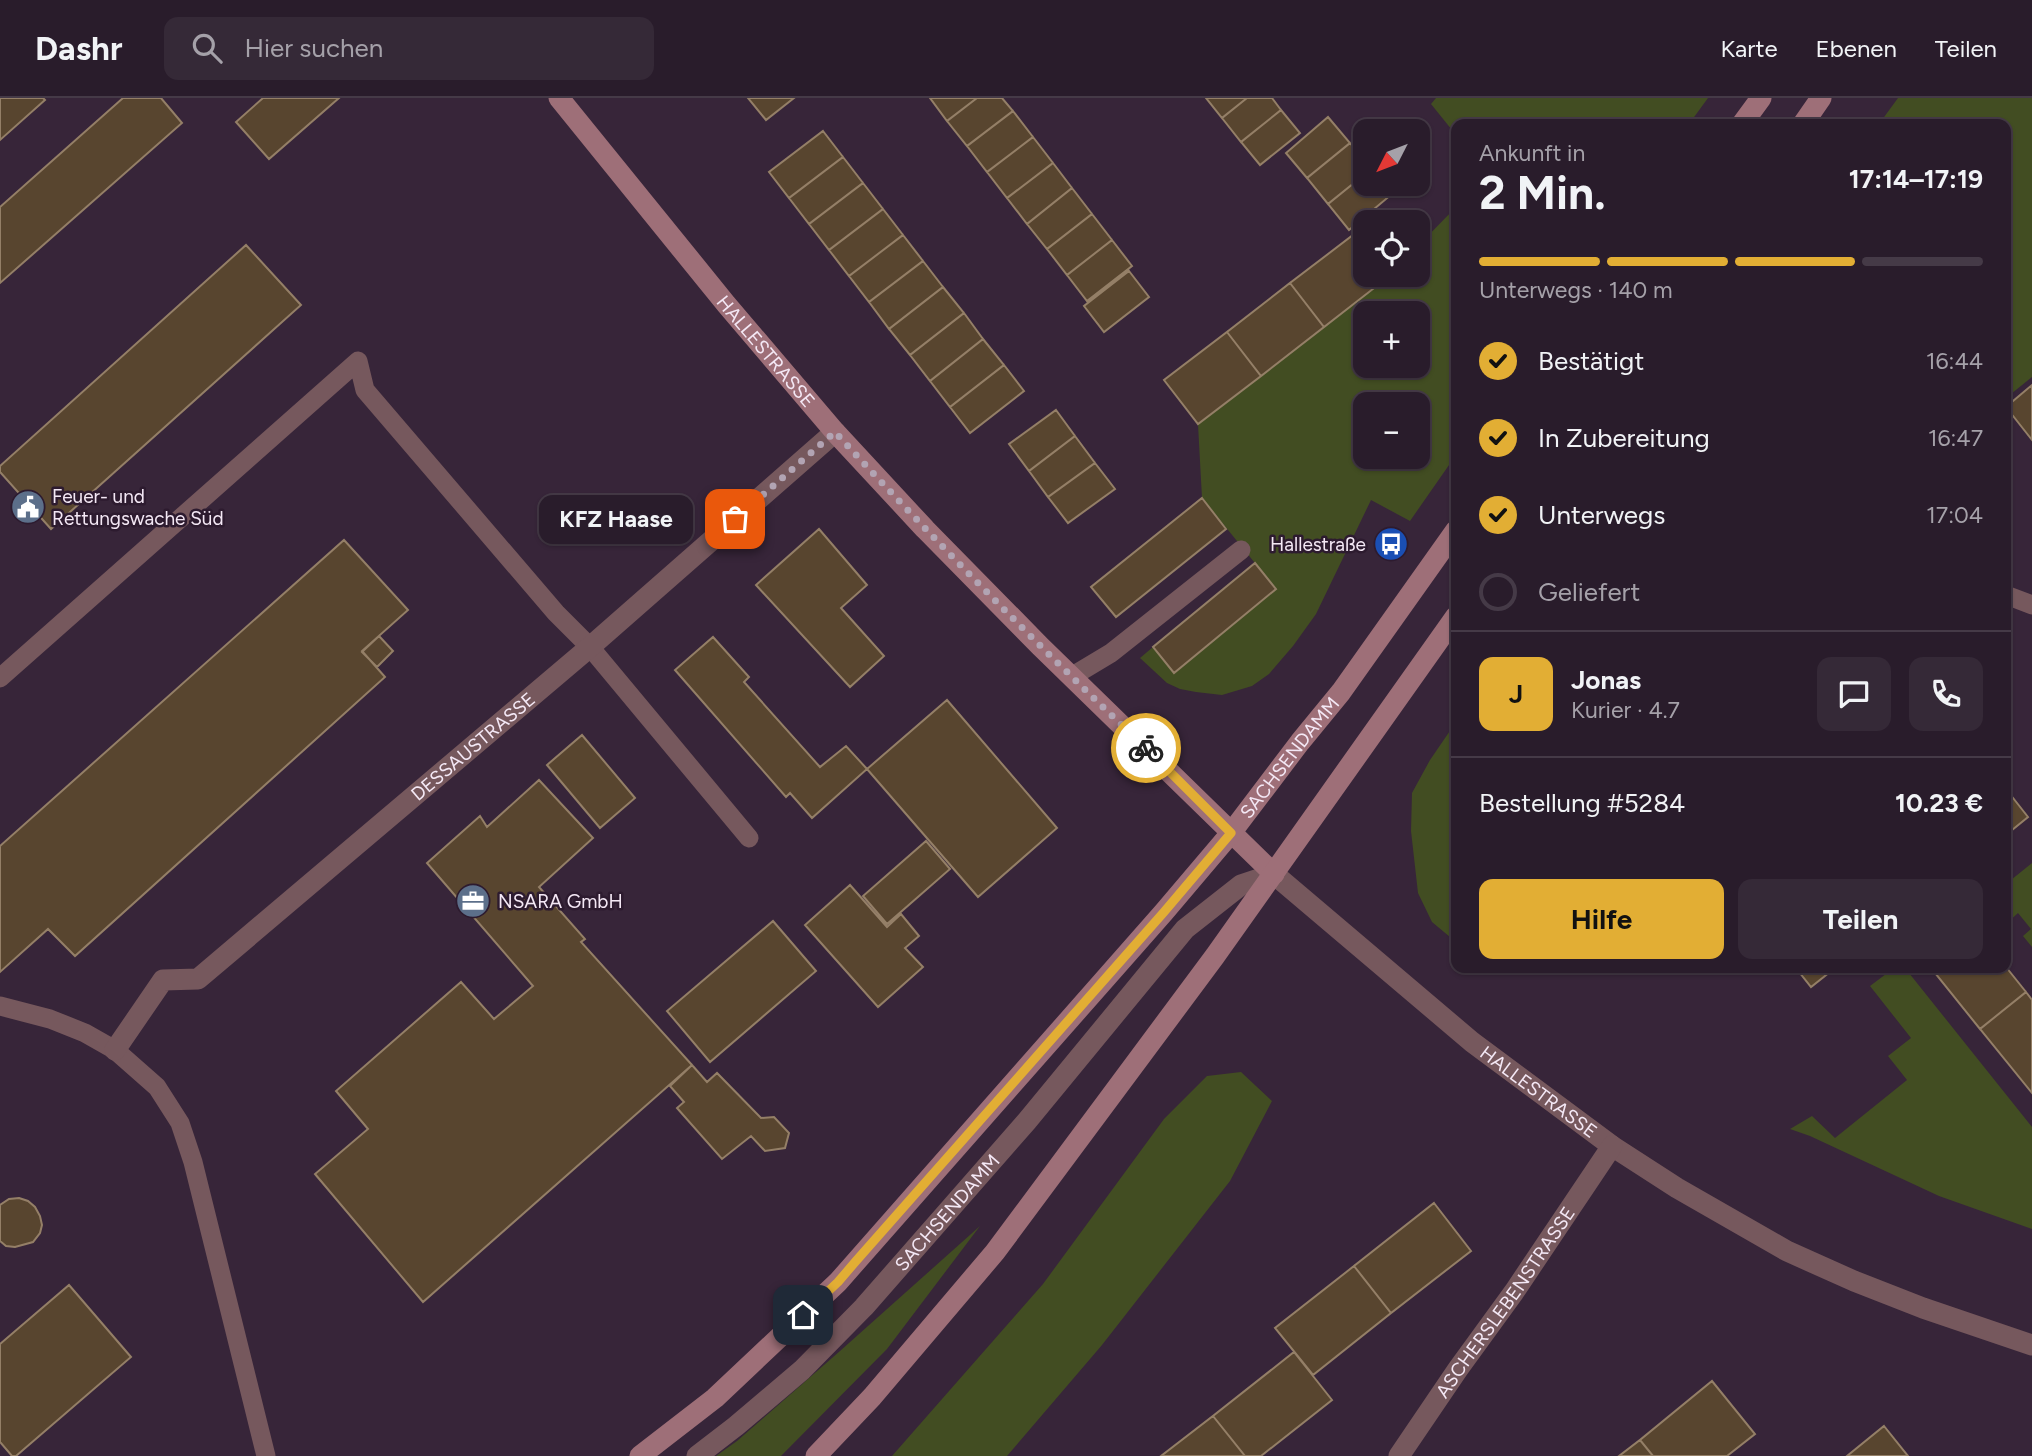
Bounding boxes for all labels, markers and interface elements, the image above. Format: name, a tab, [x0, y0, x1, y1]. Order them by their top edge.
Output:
search box	[164, 17, 654, 80]
text: Dashr	[35, 29, 122, 68]
icon: search	[188, 29, 226, 67]
text: Hier suchen	[244, 32, 383, 64]
text: Karte	[1721, 34, 1778, 63]
text: Ebenen	[1816, 34, 1897, 63]
text: Teilen	[1935, 34, 1997, 63]
north arrow	[1353, 119, 1430, 196]
map controls	[1353, 119, 1430, 469]
text: Ankunft in	[1479, 139, 1585, 167]
text: 17:14–17:19	[1849, 163, 1983, 195]
text: 2 Min.	[1479, 165, 1606, 221]
button: locate	[1353, 210, 1430, 287]
text: Unterwegs · 140 m	[1479, 276, 1673, 304]
street label: HALLESTRASSE	[712, 290, 820, 412]
button: +	[1353, 301, 1430, 378]
icon: check	[1479, 342, 1517, 380]
text: Bestätigt	[1538, 345, 1644, 377]
text: 16:44	[1926, 347, 1983, 375]
button: −	[1353, 392, 1430, 469]
icon: check	[1479, 419, 1517, 457]
text: In Zubereitung	[1538, 422, 1710, 454]
text: 16:47	[1928, 424, 1983, 452]
place label: Feuer- und Rettungswache Süd	[52, 485, 224, 530]
public building icon: Feuer- und Rettungswache Süd	[9, 488, 47, 526]
pin	[705, 489, 765, 549]
callout: KFZ Haase	[539, 494, 693, 544]
icon: check	[1479, 496, 1517, 534]
text: Unterwegs	[1538, 499, 1665, 531]
icon: bag	[716, 500, 754, 538]
text: 17:04	[1926, 501, 1983, 529]
text: KFZ Haase	[559, 505, 673, 533]
bus stop icon: Hallestraße	[1372, 525, 1410, 563]
place label: Hallestraße	[1270, 533, 1366, 556]
text: Geliefert	[1538, 576, 1640, 608]
button: chat	[1817, 657, 1891, 731]
button: phone	[1909, 657, 1983, 731]
text: Jonas	[1571, 664, 1641, 696]
text: J	[1509, 678, 1523, 710]
street label: DESSAUSTRASSE	[406, 687, 540, 805]
street label: SACHSENDAMM	[1235, 692, 1344, 823]
text: Kurier · 4.7	[1571, 696, 1680, 724]
courier	[1111, 713, 1181, 783]
icon: bike	[1127, 729, 1165, 767]
text: Bestellung #5284	[1479, 787, 1685, 819]
text: 10.23 €	[1895, 787, 1983, 819]
button: Hilfe	[1479, 879, 1724, 959]
button: Teilen	[1738, 879, 1983, 959]
office icon: NSARA GmbH	[454, 882, 492, 920]
place label: NSARA GmbH	[498, 890, 623, 913]
street label: HALLESTRASSE	[1476, 1041, 1602, 1143]
street label: SACHSENDAMM	[890, 1149, 1004, 1276]
street label: ASCHERSLEBENSTRASSE	[1431, 1202, 1580, 1402]
pin	[773, 1285, 833, 1345]
icon: home	[784, 1296, 822, 1334]

